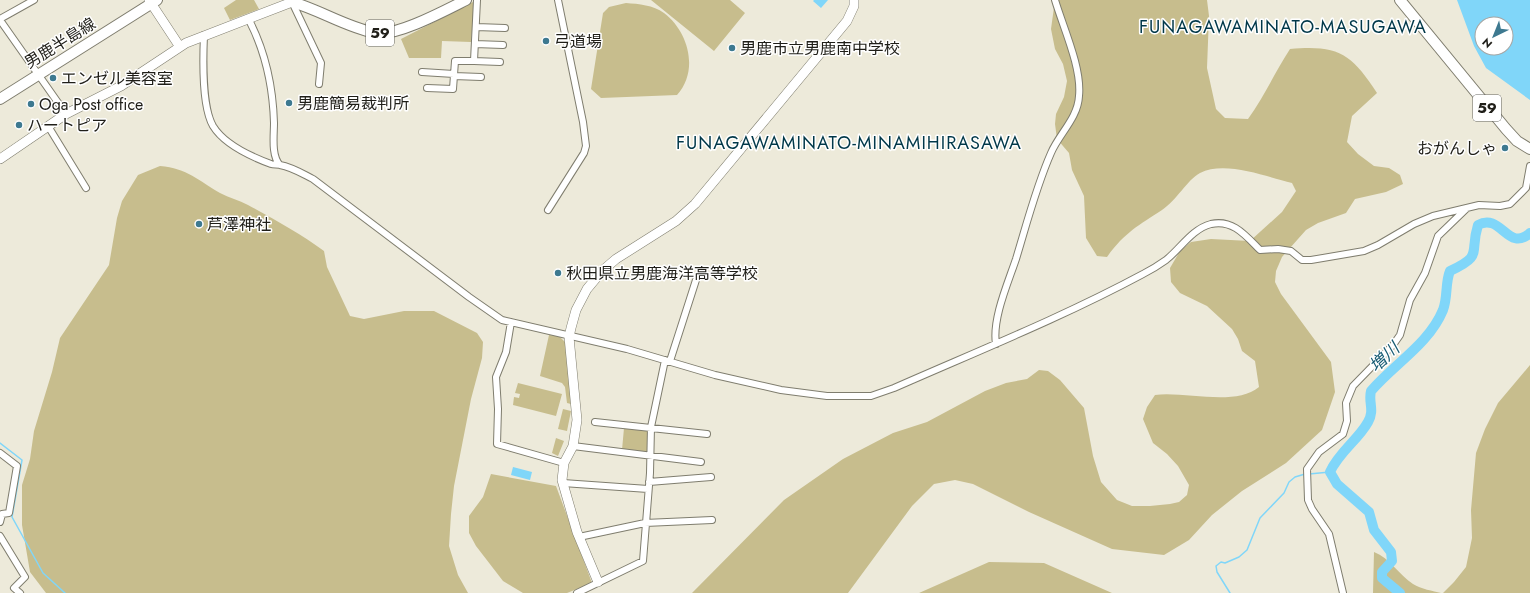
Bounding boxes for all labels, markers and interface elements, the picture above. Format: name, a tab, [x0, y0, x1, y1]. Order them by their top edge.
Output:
street label: 男鹿半島線	[20, 12, 100, 74]
district label: FUNAGAWAMINATO-MASUGAWA	[1139, 14, 1427, 40]
north arrow	[1474, 16, 1514, 56]
road number: 59	[366, 20, 394, 46]
place label: 弓道場	[554, 30, 602, 53]
text: N	[1479, 34, 1496, 52]
marker: 弓道場	[541, 36, 551, 46]
place label: 男鹿市立男鹿南中学校	[740, 37, 900, 60]
marker: 男鹿市立男鹿南中学校	[727, 43, 737, 53]
place label: エンゼル美容室	[61, 67, 173, 90]
marker: エンゼル美容室	[48, 73, 58, 83]
place label: 男鹿簡易裁判所	[297, 92, 409, 115]
place label: Oga Post office	[39, 93, 143, 116]
road number: 59	[1473, 95, 1501, 121]
marker: 男鹿簡易裁判所	[284, 98, 294, 108]
marker: Oga Post office	[26, 99, 36, 109]
place label: ハートピア	[27, 114, 107, 137]
marker: ハートピア	[14, 120, 24, 130]
district label: FUNAGAWAMINATO-MINAMIHIRASAWA	[676, 130, 1022, 156]
place label: おがんしゃ	[1417, 137, 1497, 160]
marker: おがんしゃ	[1500, 143, 1510, 153]
place label: 芦澤神社	[207, 213, 271, 236]
marker: 芦澤神社	[194, 219, 204, 229]
place label: 秋田県立男鹿海洋高等学校	[566, 262, 758, 285]
marker: 秋田県立男鹿海洋高等学校	[553, 268, 563, 278]
water label: 増川	[1363, 335, 1406, 377]

